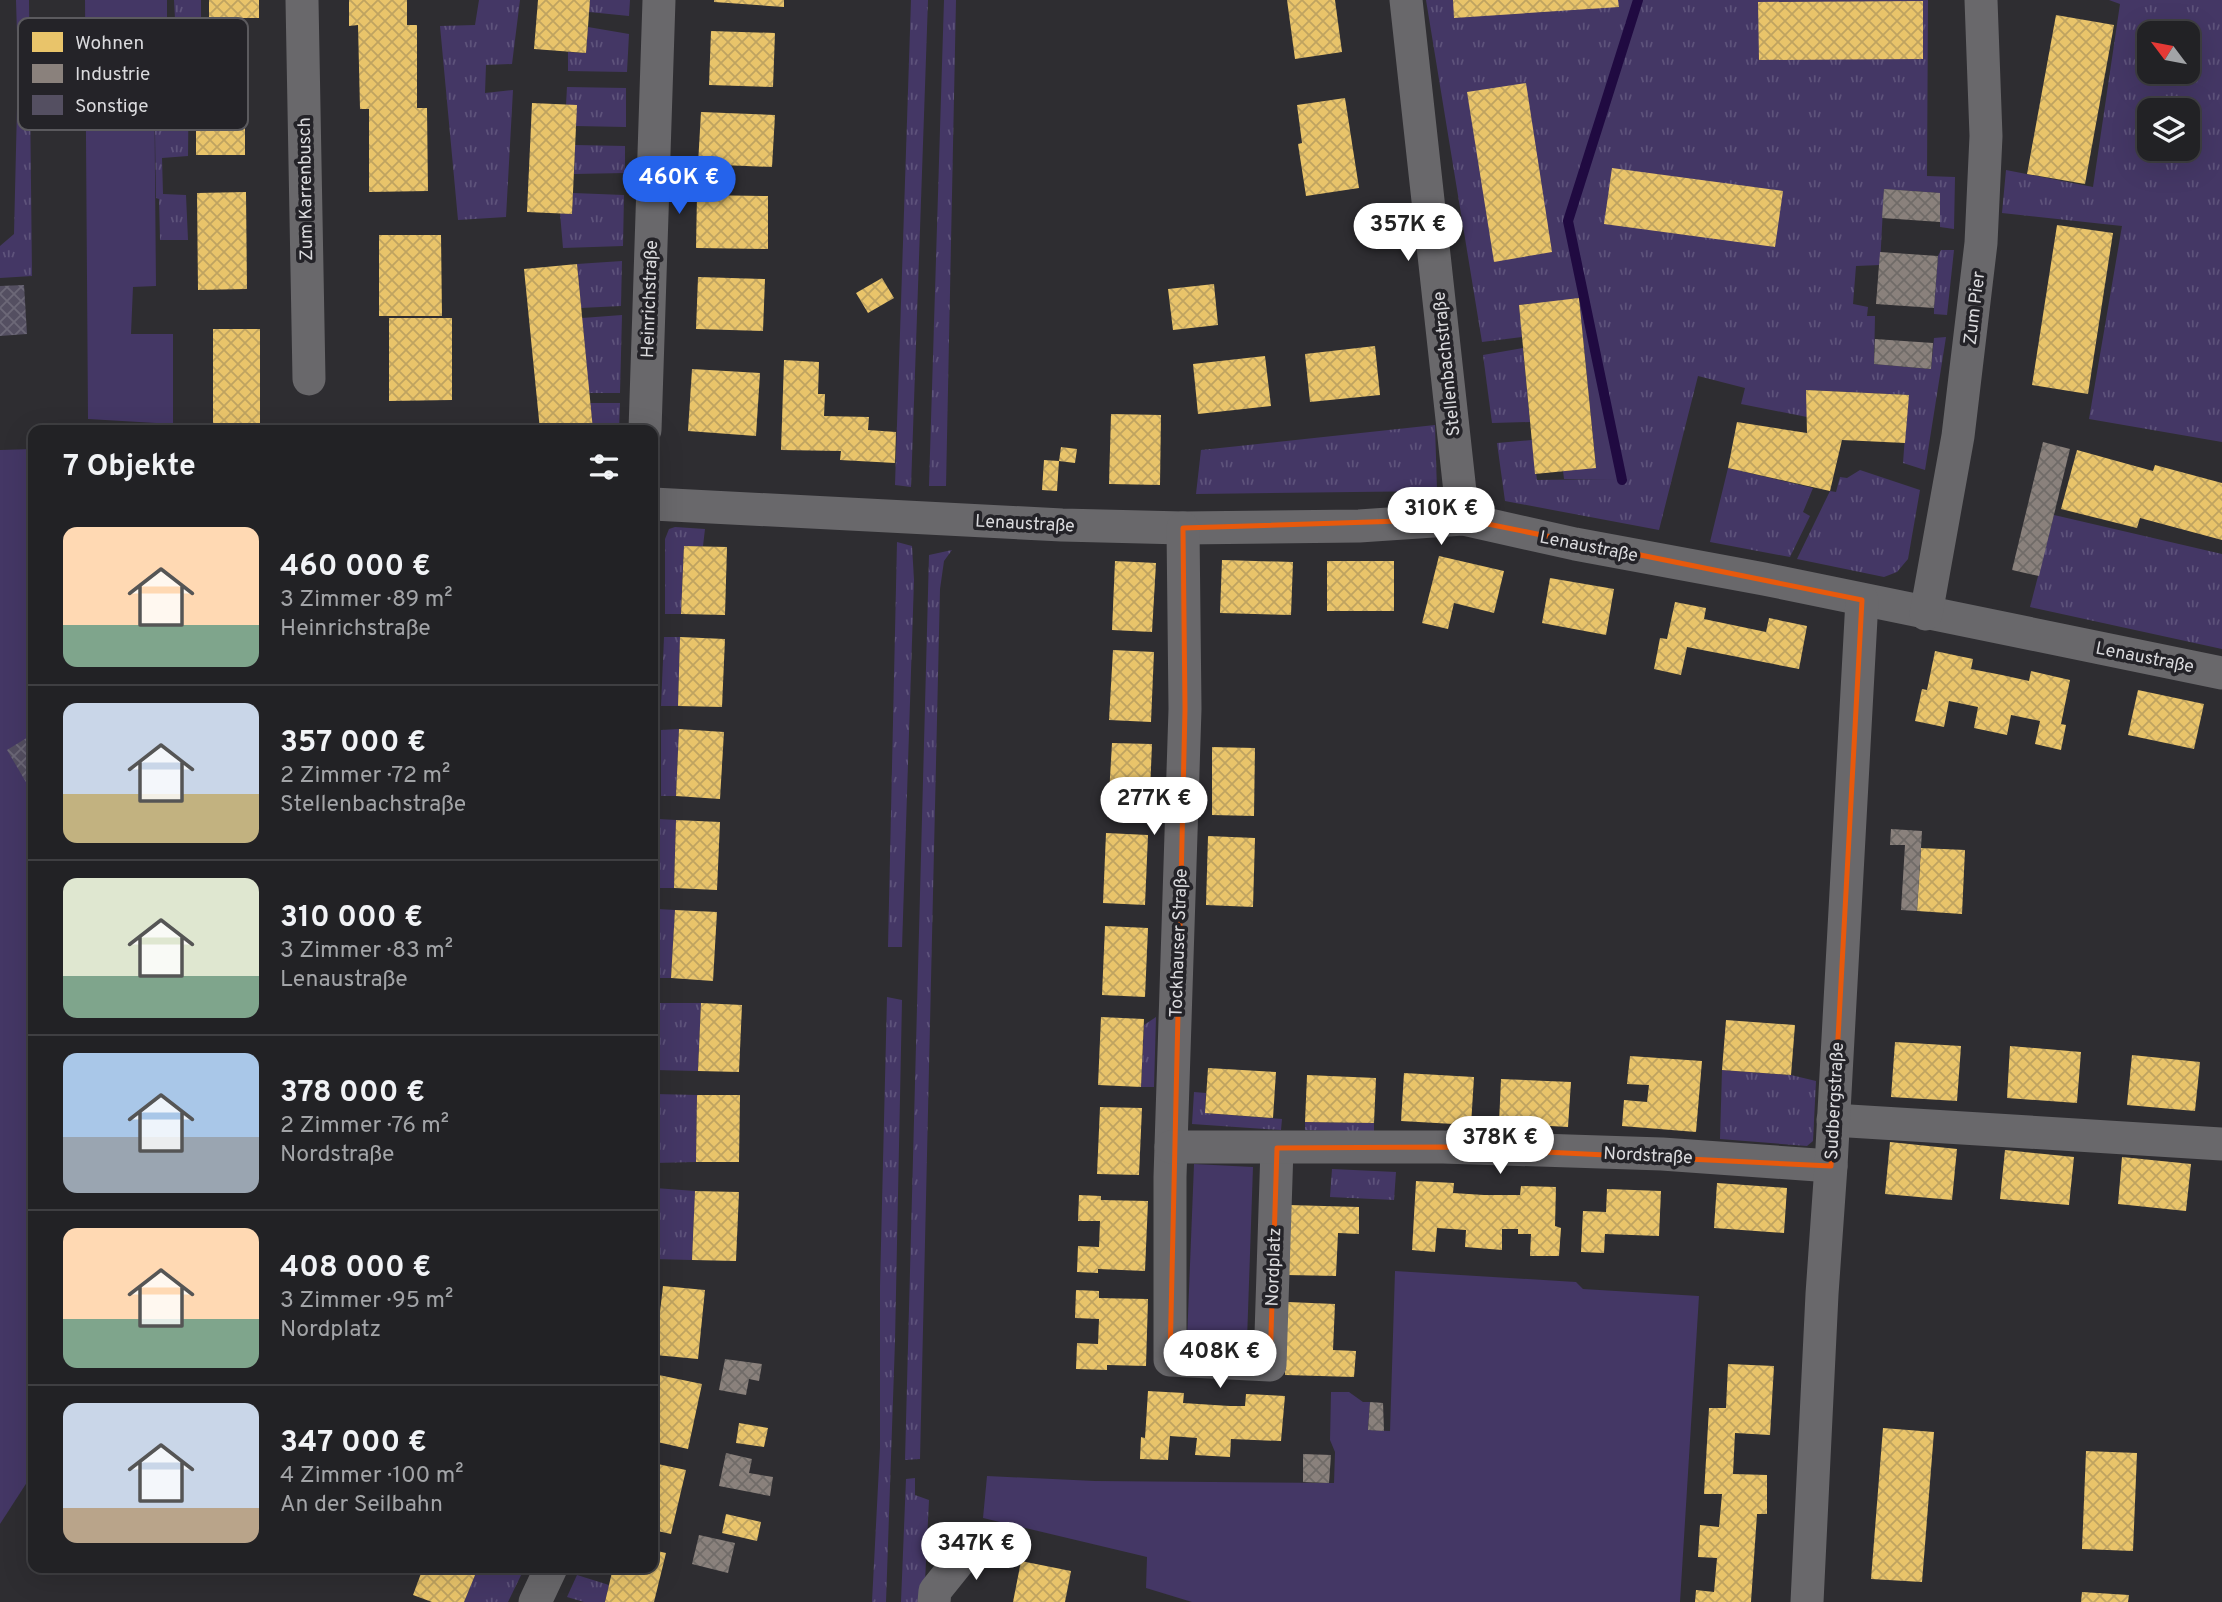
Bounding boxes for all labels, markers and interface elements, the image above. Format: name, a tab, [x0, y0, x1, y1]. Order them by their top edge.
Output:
legend	[18, 18, 248, 130]
north arrow	[2137, 21, 2200, 84]
map controls	[2137, 21, 2200, 161]
text: Wohnen	[75, 32, 144, 56]
text: Industrie	[75, 63, 150, 87]
text: Sonstige	[75, 95, 148, 119]
button: layers	[2137, 98, 2200, 161]
street label: Zum Karrenbusch	[294, 117, 319, 261]
pin: 460K €	[622, 156, 736, 216]
text: 460K €	[639, 164, 719, 193]
pin: 357K €	[1351, 204, 1465, 263]
text: 357K €	[1370, 211, 1446, 240]
street label: Heinrichstraße	[637, 240, 664, 358]
street label: Zum Pier	[1960, 270, 1991, 346]
street label: Stellenbachstraße	[1428, 290, 1467, 437]
icon: filters	[585, 448, 623, 486]
text: 7 Objekte	[63, 449, 196, 486]
pin: 310K €	[1384, 488, 1498, 547]
text: 310K €	[1404, 495, 1478, 524]
street label: Lenaustraße	[974, 510, 1075, 539]
street label: Lenaustraße	[1538, 527, 1640, 568]
text: 460 000 €	[280, 549, 431, 586]
icon: home	[119, 555, 203, 639]
text: 3 Zimmer · 89 m²	[280, 586, 453, 615]
text: Heinrichstraße	[280, 615, 431, 644]
street label: Lenaustraße	[2094, 638, 2196, 679]
text: 357 000 €	[280, 725, 426, 762]
icon: home	[119, 731, 203, 815]
text: 2 Zimmer · 72 m²	[280, 762, 450, 791]
pin: 277K €	[1097, 778, 1211, 837]
text: 277K €	[1116, 785, 1192, 814]
text: Stellenbachstraße	[280, 791, 466, 820]
street label: Tockhauser Straße	[1165, 868, 1194, 1018]
text: 310 000 €	[280, 900, 423, 937]
icon: home	[119, 906, 203, 990]
text: 3 Zimmer · 83 m²	[280, 937, 453, 966]
text: Lenaustraße	[280, 966, 408, 995]
street label: Sudbergstraße	[1821, 1042, 1850, 1161]
text: 378 000 €	[280, 1075, 425, 1112]
icon: home	[119, 1081, 203, 1165]
text: 2 Zimmer · 76 m²	[280, 1112, 449, 1141]
pin: 378K €	[1443, 1116, 1557, 1176]
text: 378K €	[1462, 1124, 1538, 1153]
text: Nordstraße	[280, 1141, 394, 1170]
street label: Nordstraße	[1603, 1143, 1693, 1170]
street label: Nordplatz	[1262, 1227, 1287, 1307]
text: 408 000 €	[280, 1250, 431, 1287]
icon: home	[119, 1256, 203, 1340]
text: 3 Zimmer · 95 m²	[280, 1287, 453, 1316]
text: Nordplatz	[280, 1316, 381, 1345]
pin: 408K €	[1163, 1330, 1277, 1390]
text: 408K €	[1180, 1338, 1260, 1367]
text: 347 000 €	[280, 1425, 427, 1462]
icon: home	[119, 1431, 203, 1515]
text: 4 Zimmer · 100 m²	[280, 1462, 464, 1491]
text: An der Seilbahn	[280, 1491, 443, 1520]
pin: 347K €	[919, 1522, 1033, 1582]
text: 347K €	[937, 1530, 1015, 1559]

